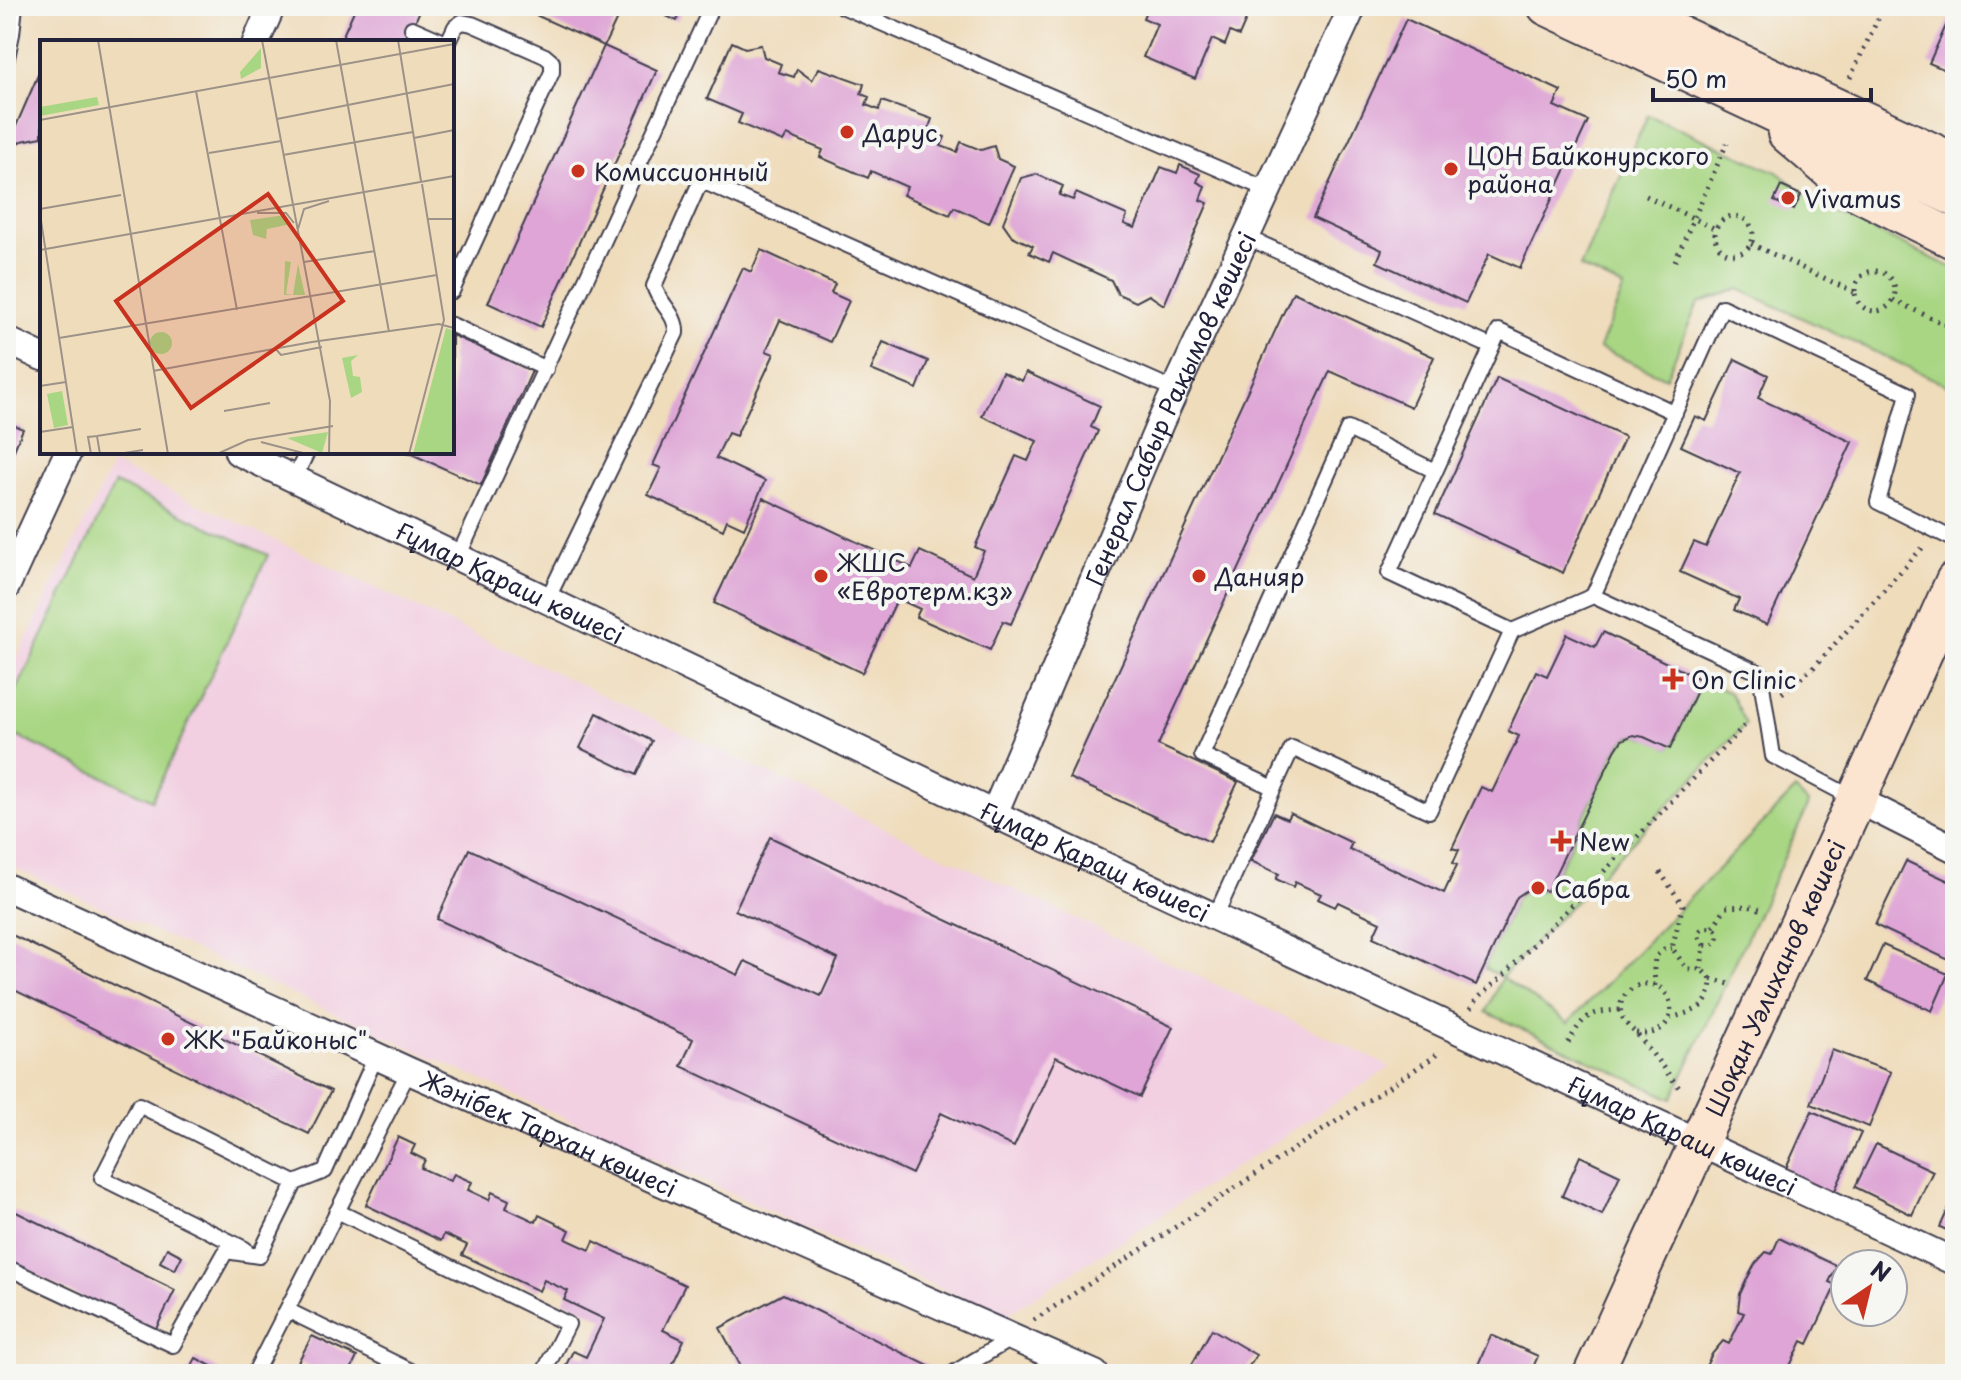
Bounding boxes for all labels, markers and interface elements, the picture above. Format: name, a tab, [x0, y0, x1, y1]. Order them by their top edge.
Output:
inset map	[40, 40, 454, 454]
scale bar	[1653, 52, 1871, 102]
text: 50 m	[1665, 60, 1727, 96]
place label: Дарус	[862, 114, 938, 150]
marker: Дарус	[838, 123, 856, 141]
place label: ЦОН Байконурского района	[1467, 137, 1709, 201]
place label: Комиссионный	[594, 153, 769, 189]
marker: ЦОН Байконурского района	[1442, 160, 1460, 178]
marker: Комиссионный	[569, 162, 587, 180]
place label: Vivamus	[1804, 180, 1901, 216]
marker: Vivamus	[1779, 189, 1797, 207]
street label: Генерал Сабыр Рақымов көшесі	[1075, 226, 1264, 591]
street label: Ғұмар Қараш көшесі	[390, 512, 630, 652]
place label: ЖШС «Евротерм.кз»	[836, 544, 1013, 608]
place label: Данияр	[1214, 558, 1304, 594]
marker: ЖШС «Евротерм.кз»	[812, 567, 830, 585]
marker: Данияр	[1190, 567, 1208, 585]
place label: On Clinic	[1691, 661, 1796, 697]
marker: On Clinic	[1662, 668, 1684, 690]
street label: Ғұмар Қараш көшесі	[975, 792, 1216, 930]
place label: New	[1579, 823, 1630, 859]
marker: New	[1550, 830, 1572, 852]
street label: Шоқан Уәлиханов көшесі	[1695, 833, 1854, 1122]
place label: Сабра	[1554, 870, 1630, 906]
marker: Сабра	[1529, 879, 1547, 897]
place label: ЖК "Байконыс"	[183, 1021, 368, 1057]
marker: ЖК "Байконыс"	[159, 1030, 177, 1048]
street label: Жәнібек Тархан көшесі	[415, 1060, 683, 1205]
street label: Ғұмар Қараш көшесі	[1562, 1066, 1803, 1204]
north arrow	[1829, 1248, 1909, 1328]
text: N	[1865, 1252, 1898, 1289]

